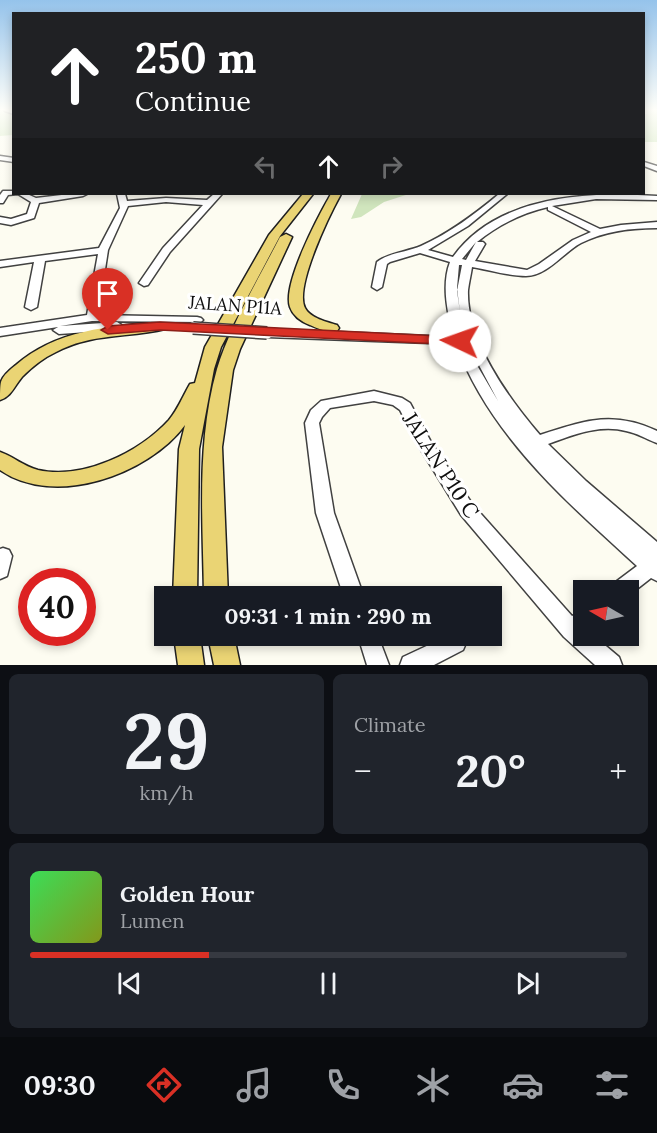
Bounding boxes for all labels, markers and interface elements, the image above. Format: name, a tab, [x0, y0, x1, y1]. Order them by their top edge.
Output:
text: 250 m	[135, 31, 256, 85]
icon: ahead	[36, 36, 114, 114]
text: Continue	[135, 84, 251, 118]
icon: left	[249, 150, 282, 183]
icon: ahead	[312, 150, 345, 183]
icon: right	[375, 150, 408, 183]
pin	[82, 268, 133, 330]
icon: arrive	[91, 277, 124, 310]
street label: JALAN P11A	[187, 290, 283, 320]
position arrow	[428, 309, 492, 373]
street label: JALAN P10 C	[396, 406, 485, 523]
speed limit sign: 40	[18, 568, 96, 646]
north arrow	[573, 580, 639, 646]
map controls	[573, 580, 639, 646]
text: 09:31 · 1 min · 290 m	[224, 602, 432, 630]
text: 29	[123, 691, 210, 790]
text: Climate	[354, 712, 426, 737]
text: 20°	[456, 742, 525, 799]
text: −	[354, 750, 372, 792]
text: +	[609, 750, 627, 792]
text: km/h	[139, 780, 194, 805]
text: Golden Hour	[120, 880, 254, 908]
text: Lumen	[120, 908, 184, 933]
icon: previous	[113, 967, 146, 1000]
icon: pause	[312, 967, 345, 1000]
icon: next	[511, 967, 544, 1000]
icon: directions	[143, 1064, 185, 1106]
icon: music	[233, 1064, 275, 1106]
icon: phone	[322, 1064, 364, 1106]
icon: climate	[412, 1064, 454, 1106]
icon: car	[502, 1064, 544, 1106]
icon: filters	[591, 1064, 633, 1106]
text: 09:30	[24, 1068, 96, 1102]

